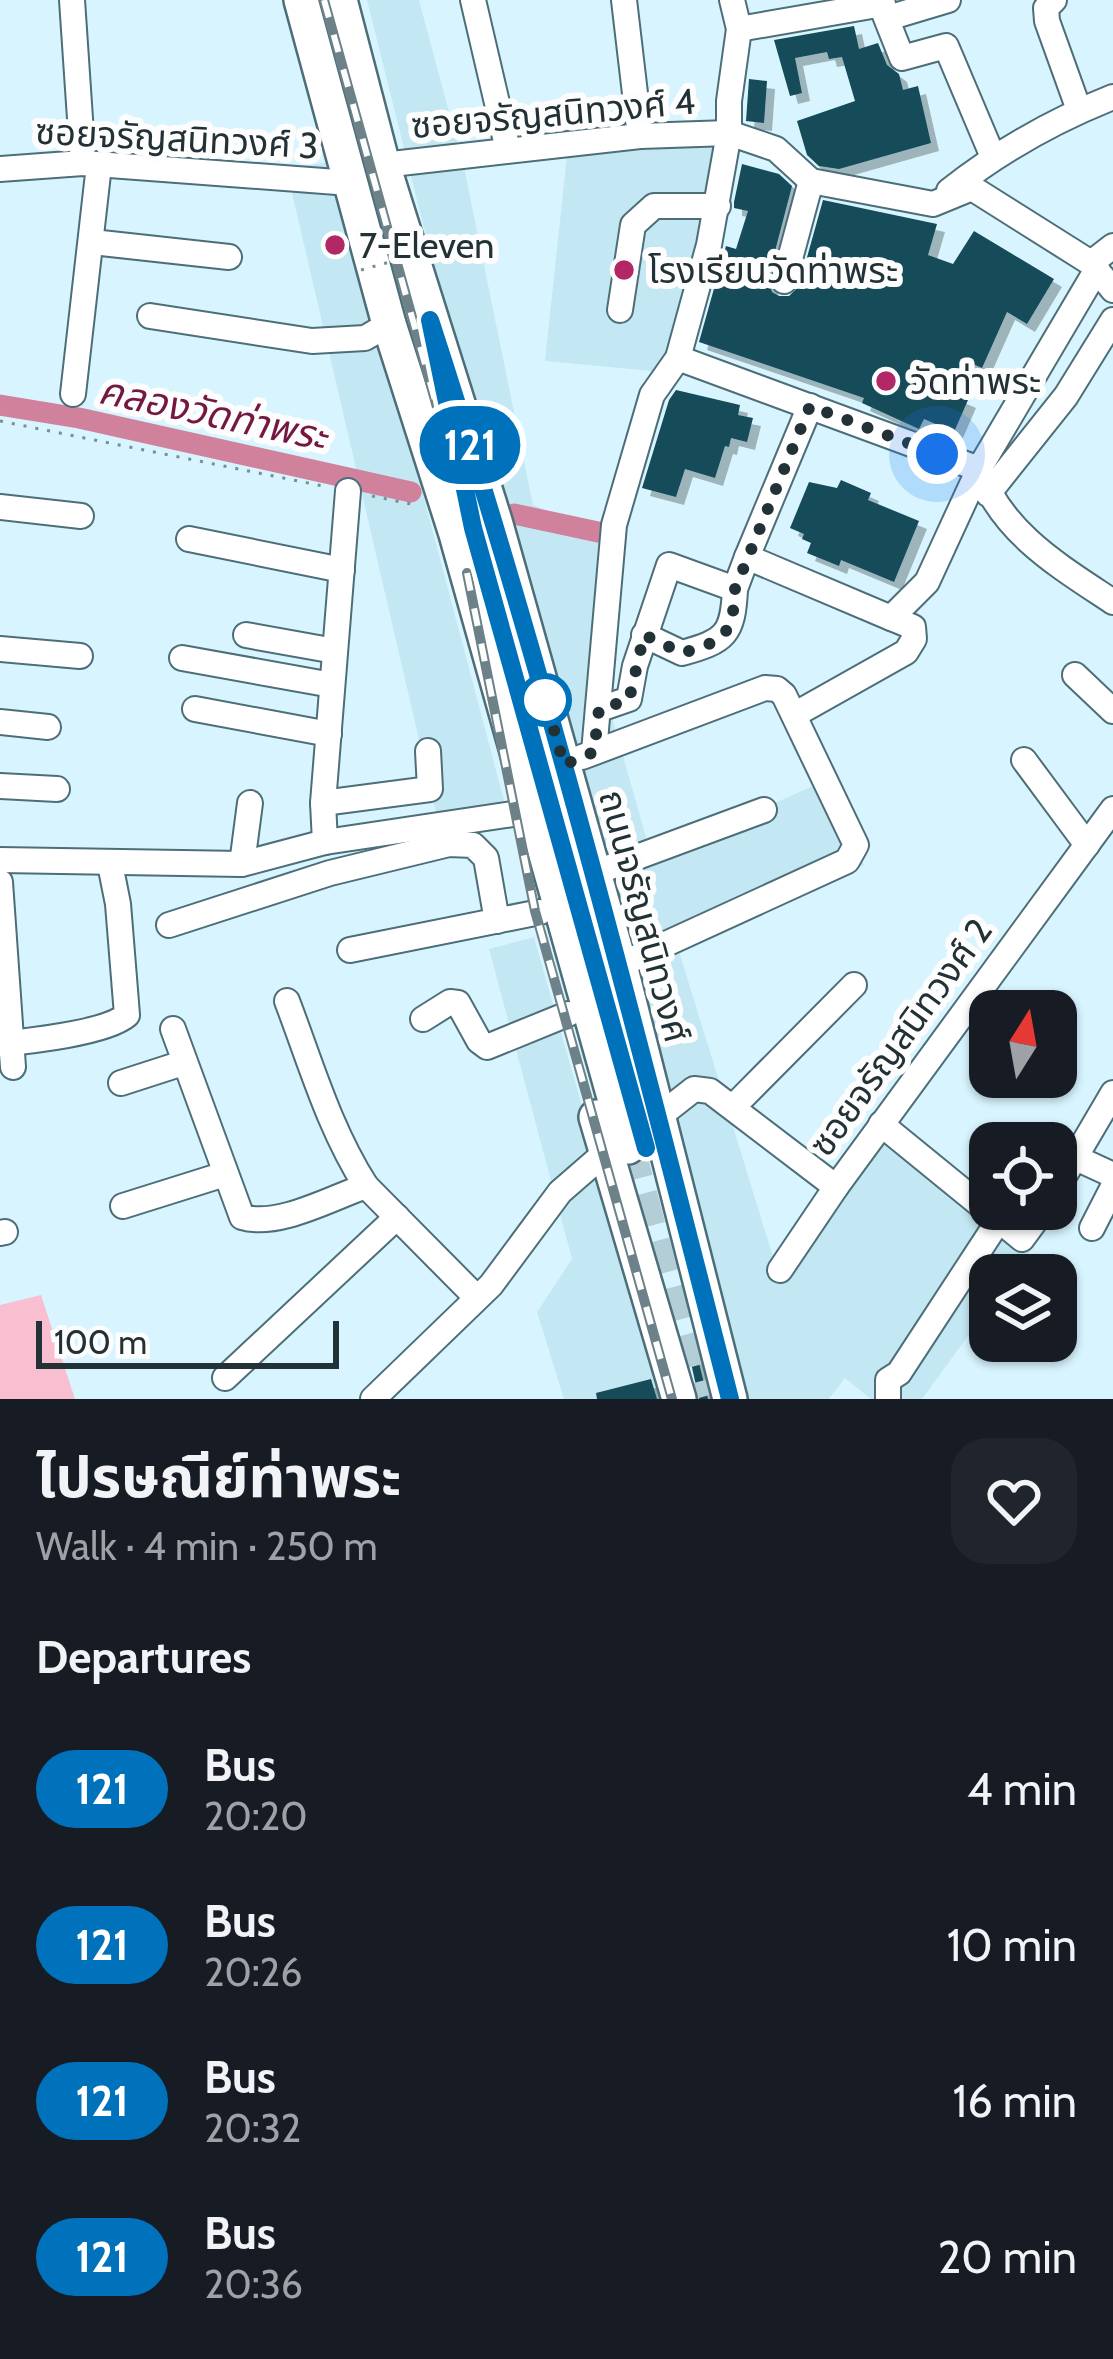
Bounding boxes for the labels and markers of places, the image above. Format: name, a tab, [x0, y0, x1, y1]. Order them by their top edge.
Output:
place label: 7-Eleven	[359, 223, 494, 267]
marker: 7-Eleven	[322, 232, 348, 258]
place label: โรงเรียนวัดท่าพระ	[648, 248, 898, 292]
marker: โรงเรียนวัดท่าพระ	[611, 257, 637, 283]
place label: วัดท่าพระ	[910, 359, 1041, 403]
marker: วัดท่าพระ	[873, 368, 899, 394]
unlabelled marker	[520, 675, 570, 725]

